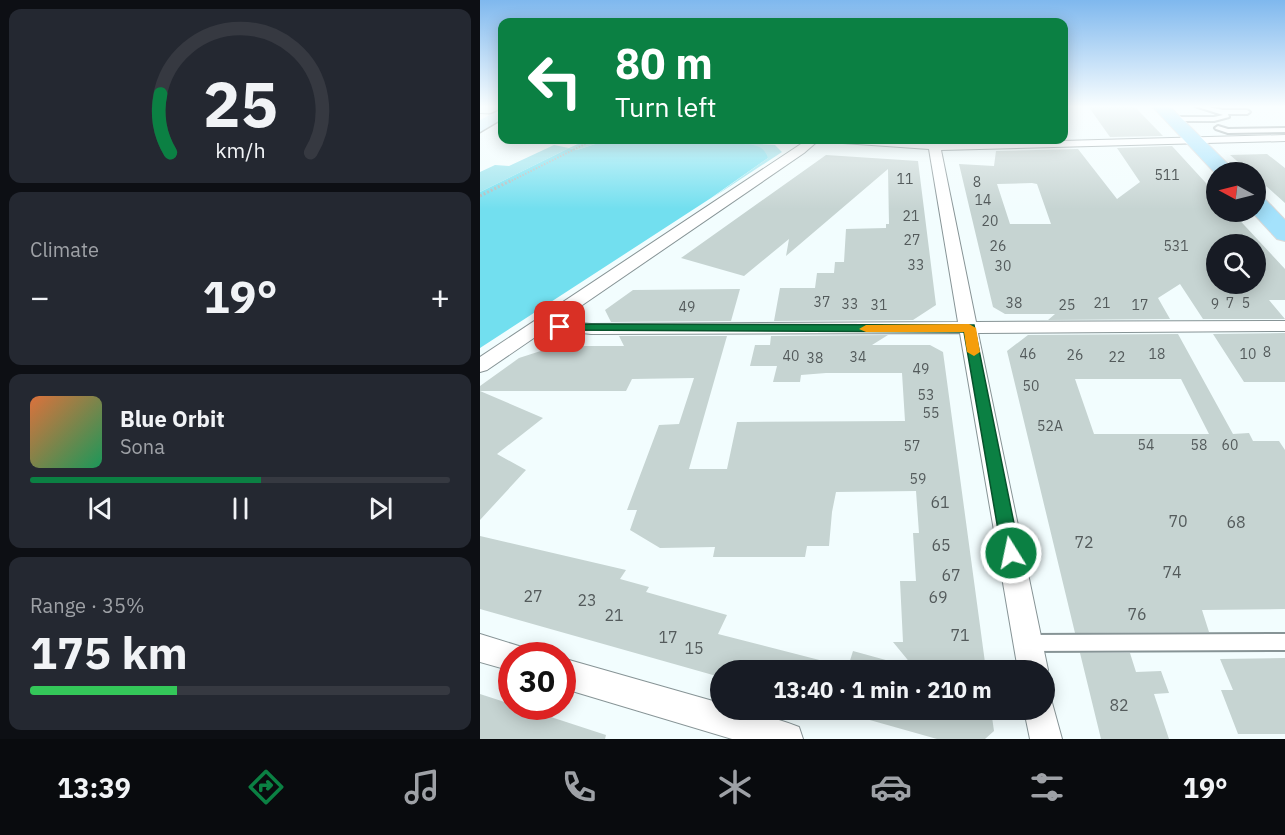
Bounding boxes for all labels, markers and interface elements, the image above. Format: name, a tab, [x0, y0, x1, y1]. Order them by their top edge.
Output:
text: 80 m	[615, 36, 713, 91]
icon: left	[516, 42, 594, 120]
text: 25	[203, 63, 277, 144]
text: Turn left	[615, 89, 716, 124]
text: km/h	[215, 136, 265, 164]
north arrow	[1206, 162, 1266, 222]
map controls	[1206, 162, 1266, 294]
house number: 511	[1154, 166, 1180, 184]
house number: 11	[897, 170, 913, 188]
house number: 8	[973, 173, 981, 191]
house number: 14	[975, 191, 991, 209]
house number: 21	[903, 207, 919, 225]
house number: 20	[982, 212, 998, 230]
house number: 27	[904, 231, 920, 249]
button: search	[1206, 234, 1266, 294]
text: Climate	[30, 236, 99, 263]
house number: 26	[990, 237, 1006, 255]
house number: 531	[1163, 237, 1189, 255]
house number: 33	[908, 256, 924, 274]
house number: 30	[995, 257, 1011, 275]
text: 19°	[202, 267, 278, 325]
text: −	[30, 275, 50, 318]
text: +	[430, 275, 450, 318]
house number: 37	[814, 293, 830, 311]
house number: 38	[1006, 294, 1022, 312]
house number: 21	[1094, 294, 1110, 312]
house number: 7	[1226, 294, 1234, 312]
house number: 5	[1242, 294, 1250, 312]
house number: 33	[842, 295, 858, 313]
house number: 9	[1211, 295, 1219, 313]
house number: 31	[871, 296, 887, 314]
house number: 25	[1059, 296, 1075, 314]
house number: 17	[1132, 296, 1148, 314]
house number: 49	[679, 298, 695, 316]
pin	[534, 301, 585, 352]
icon: arrive	[543, 310, 576, 343]
house number: 8	[1263, 343, 1271, 361]
house number: 46	[1020, 345, 1036, 363]
house number: 18	[1149, 345, 1165, 363]
house number: 10	[1240, 345, 1256, 363]
house number: 26	[1067, 346, 1083, 364]
house number: 40	[783, 347, 799, 365]
house number: 34	[850, 348, 866, 366]
house number: 22	[1109, 348, 1125, 366]
house number: 38	[807, 349, 823, 367]
house number: 49	[913, 360, 929, 378]
house number: 50	[1023, 377, 1039, 395]
house number: 53	[918, 386, 934, 404]
text: Blue Orbit	[120, 404, 225, 433]
house number: 55	[923, 404, 939, 422]
house number: 52A	[1037, 417, 1063, 435]
text: Sona	[120, 433, 165, 460]
house number: 54	[1138, 436, 1154, 454]
house number: 58	[1191, 436, 1207, 454]
house number: 60	[1222, 436, 1238, 454]
house number: 57	[904, 437, 920, 455]
house number: 59	[910, 470, 926, 488]
icon: previous	[84, 492, 117, 525]
icon: pause	[224, 492, 257, 525]
icon: next	[364, 492, 397, 525]
house number: 61	[930, 492, 950, 512]
house number: 70	[1168, 511, 1188, 531]
house number: 68	[1226, 512, 1246, 532]
position arrow	[979, 521, 1043, 585]
house number: 72	[1074, 532, 1094, 552]
house number: 65	[931, 535, 951, 555]
house number: 74	[1162, 562, 1182, 582]
house number: 67	[941, 565, 961, 585]
house number: 27	[523, 586, 543, 606]
house number: 69	[928, 587, 948, 607]
house number: 23	[577, 590, 597, 610]
text: Range · 35%	[30, 592, 145, 619]
house number: 76	[1127, 604, 1147, 624]
house number: 21	[604, 605, 624, 625]
text: 175 km	[30, 623, 188, 681]
house number: 71	[950, 625, 970, 645]
house number: 17	[658, 627, 678, 647]
house number: 15	[684, 638, 704, 658]
speed limit sign: 30	[498, 642, 576, 720]
text: 13:40 · 1 min · 210 m	[773, 675, 992, 704]
house number: 82	[1109, 695, 1129, 715]
icon: directions	[245, 766, 287, 808]
icon: music	[401, 766, 443, 808]
icon: phone	[558, 766, 600, 808]
icon: climate	[714, 766, 756, 808]
icon: car	[870, 766, 912, 808]
icon: filters	[1026, 766, 1068, 808]
text: 13:39	[57, 770, 131, 805]
text: 19°	[1183, 770, 1228, 805]

